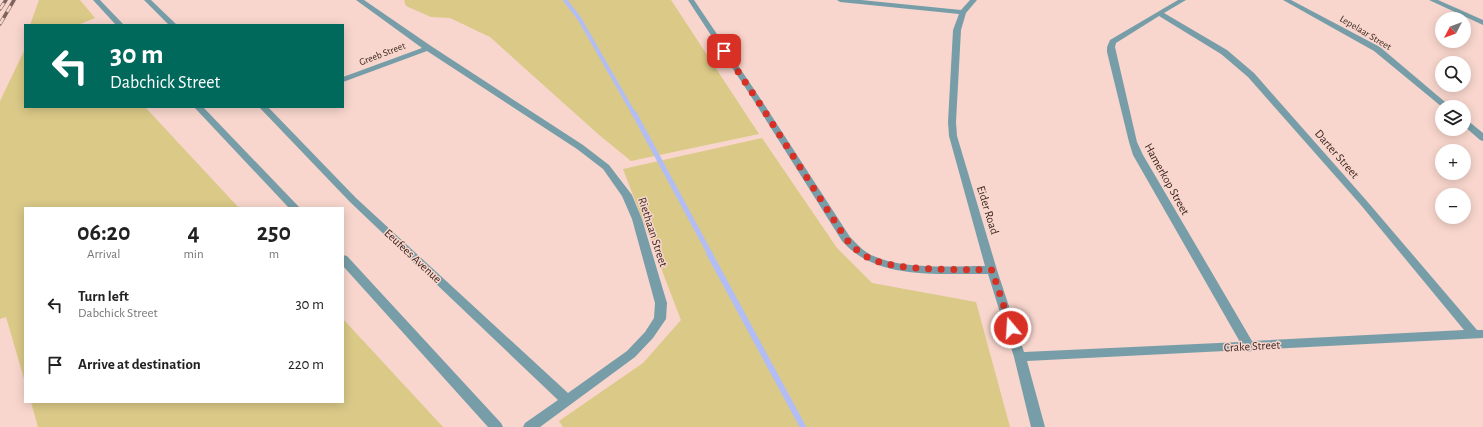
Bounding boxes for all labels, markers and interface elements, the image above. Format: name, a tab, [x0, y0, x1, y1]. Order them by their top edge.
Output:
north arrow	[1435, 12, 1471, 48]
map controls	[1435, 12, 1471, 224]
street label: Lepelaar Street	[1338, 14, 1394, 53]
pin	[707, 34, 741, 68]
icon: left	[44, 40, 96, 92]
street label: Greeb Street	[358, 40, 408, 67]
icon: arrive	[713, 40, 735, 62]
text: 30 m	[110, 41, 163, 69]
button: search	[1435, 56, 1471, 92]
text: Dabchick Street	[110, 74, 220, 92]
button: layers	[1435, 100, 1471, 136]
street label: Darter Street	[1313, 127, 1361, 181]
street label: Hamerkop Street	[1142, 141, 1192, 217]
button: +	[1435, 144, 1471, 180]
street label: Eider Road	[975, 184, 1001, 236]
button: −	[1435, 188, 1471, 224]
street label: Riethaan Street	[636, 196, 670, 269]
text: 06:20	[77, 221, 130, 245]
text: 4	[188, 221, 200, 245]
text: 250	[257, 221, 291, 245]
street label: Eeufees Avenue	[382, 227, 444, 285]
text: Arrival	[87, 248, 120, 261]
text: min	[183, 248, 204, 261]
text: m	[269, 248, 279, 261]
text: Turn left	[78, 289, 129, 304]
icon: left	[44, 294, 66, 316]
text: 30 m	[295, 297, 324, 312]
text: Dabchick Street	[78, 307, 158, 320]
position arrow	[990, 307, 1032, 349]
street label: Crake Street	[1224, 339, 1281, 353]
icon: arrive	[44, 354, 66, 376]
text: Arrive at destination	[78, 357, 201, 372]
text: 220 m	[288, 357, 324, 372]

